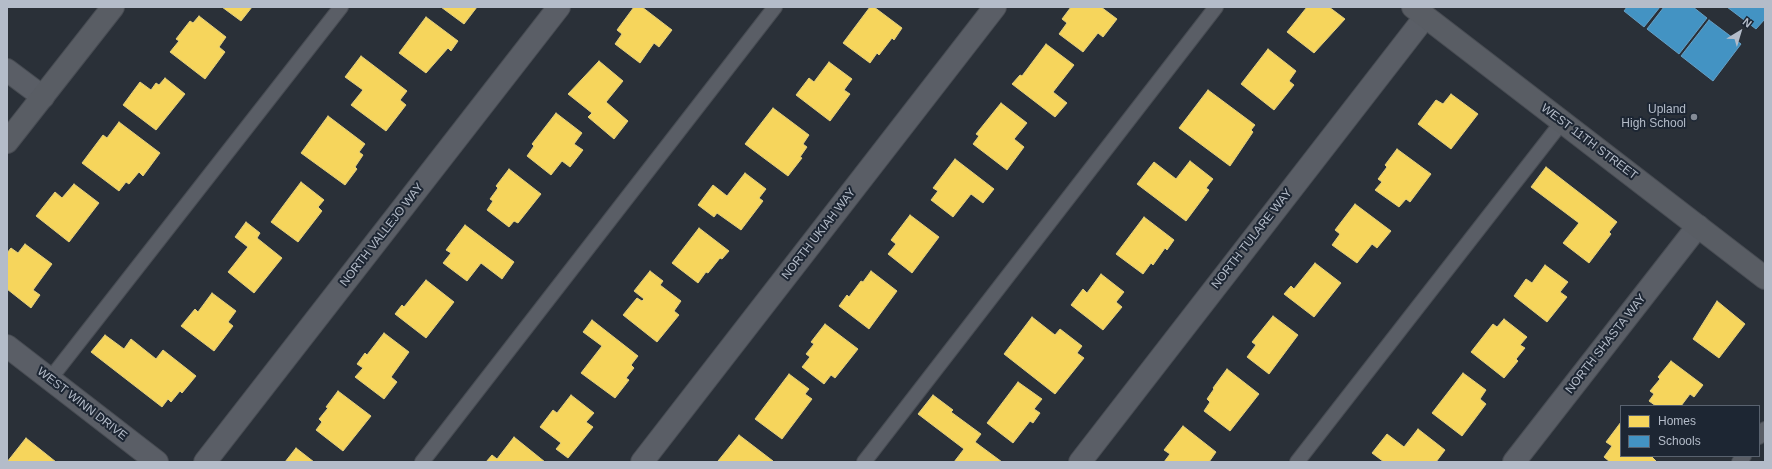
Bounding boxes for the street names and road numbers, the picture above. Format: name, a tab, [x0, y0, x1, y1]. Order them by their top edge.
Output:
street label: WEST 11TH STREET	[1538, 101, 1640, 183]
street label: NORTH VALLEJO WAY	[337, 181, 427, 289]
street label: NORTH UKIAH WAY	[779, 186, 859, 282]
street label: NORTH TULARE WAY	[1209, 186, 1295, 292]
street label: NORTH SHASTA WAY	[1563, 291, 1649, 397]
street label: WEST WINN DRIVE	[34, 364, 130, 444]

